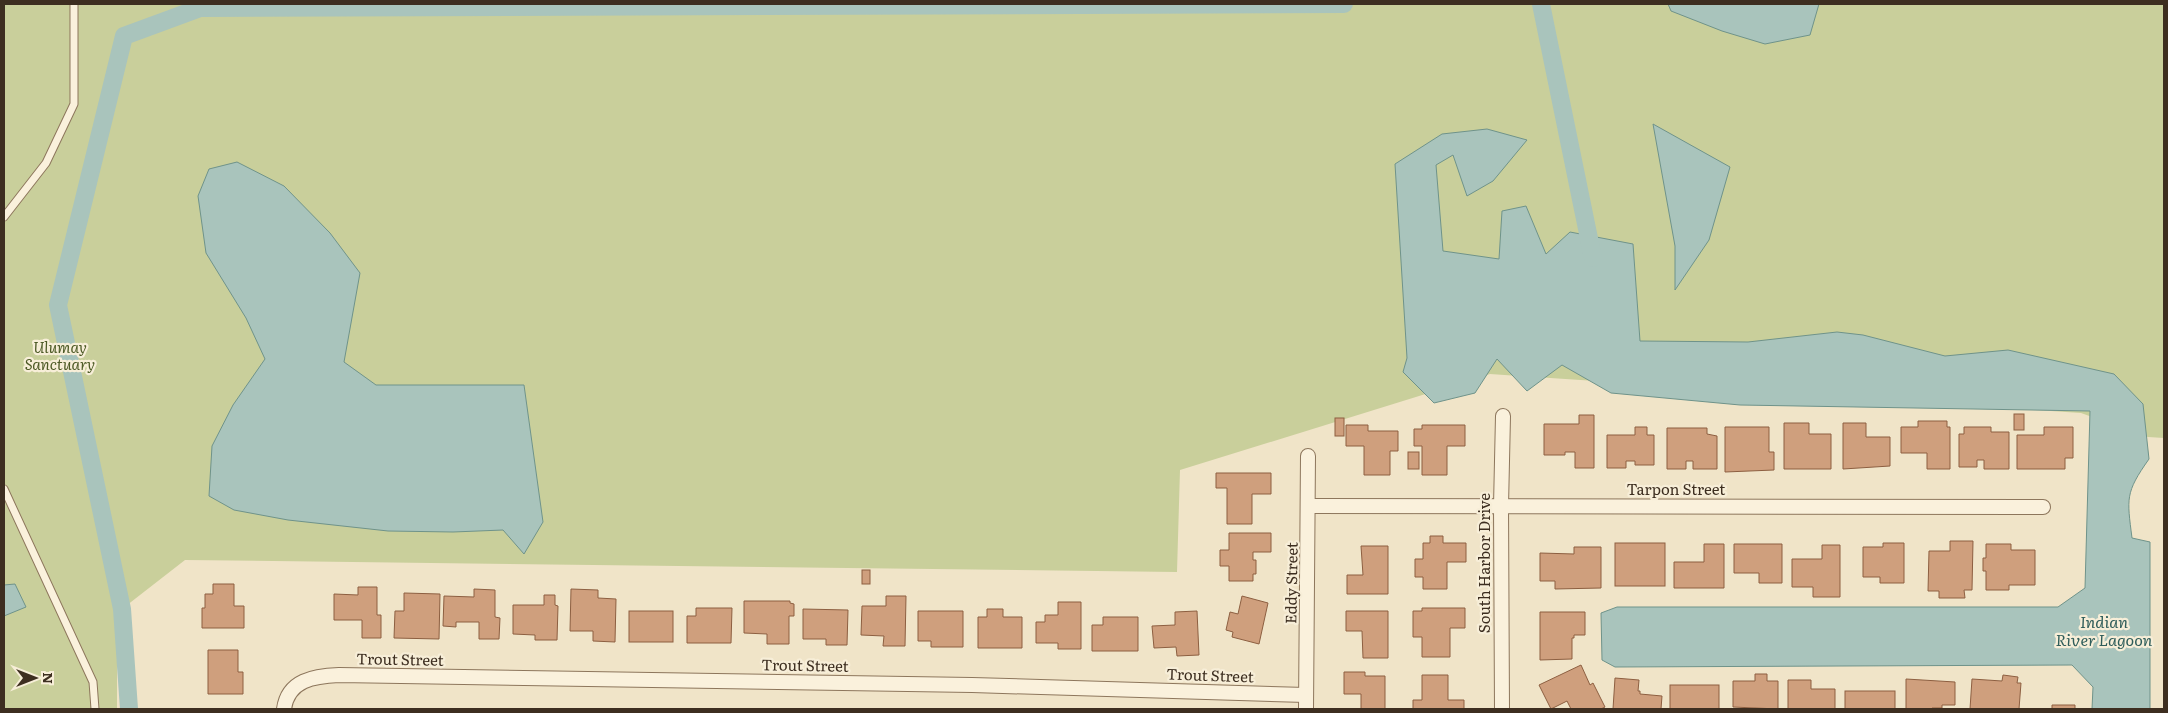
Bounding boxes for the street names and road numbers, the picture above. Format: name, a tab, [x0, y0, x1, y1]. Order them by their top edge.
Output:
street label: Tarpon Street	[1627, 477, 1725, 500]
street label: South Harbor Drive	[1472, 493, 1495, 633]
street label: Eddy Street	[1278, 542, 1303, 624]
street label: Trout Street	[356, 646, 444, 671]
street label: Trout Street	[761, 652, 849, 677]
street label: Trout Street	[1166, 661, 1254, 688]

